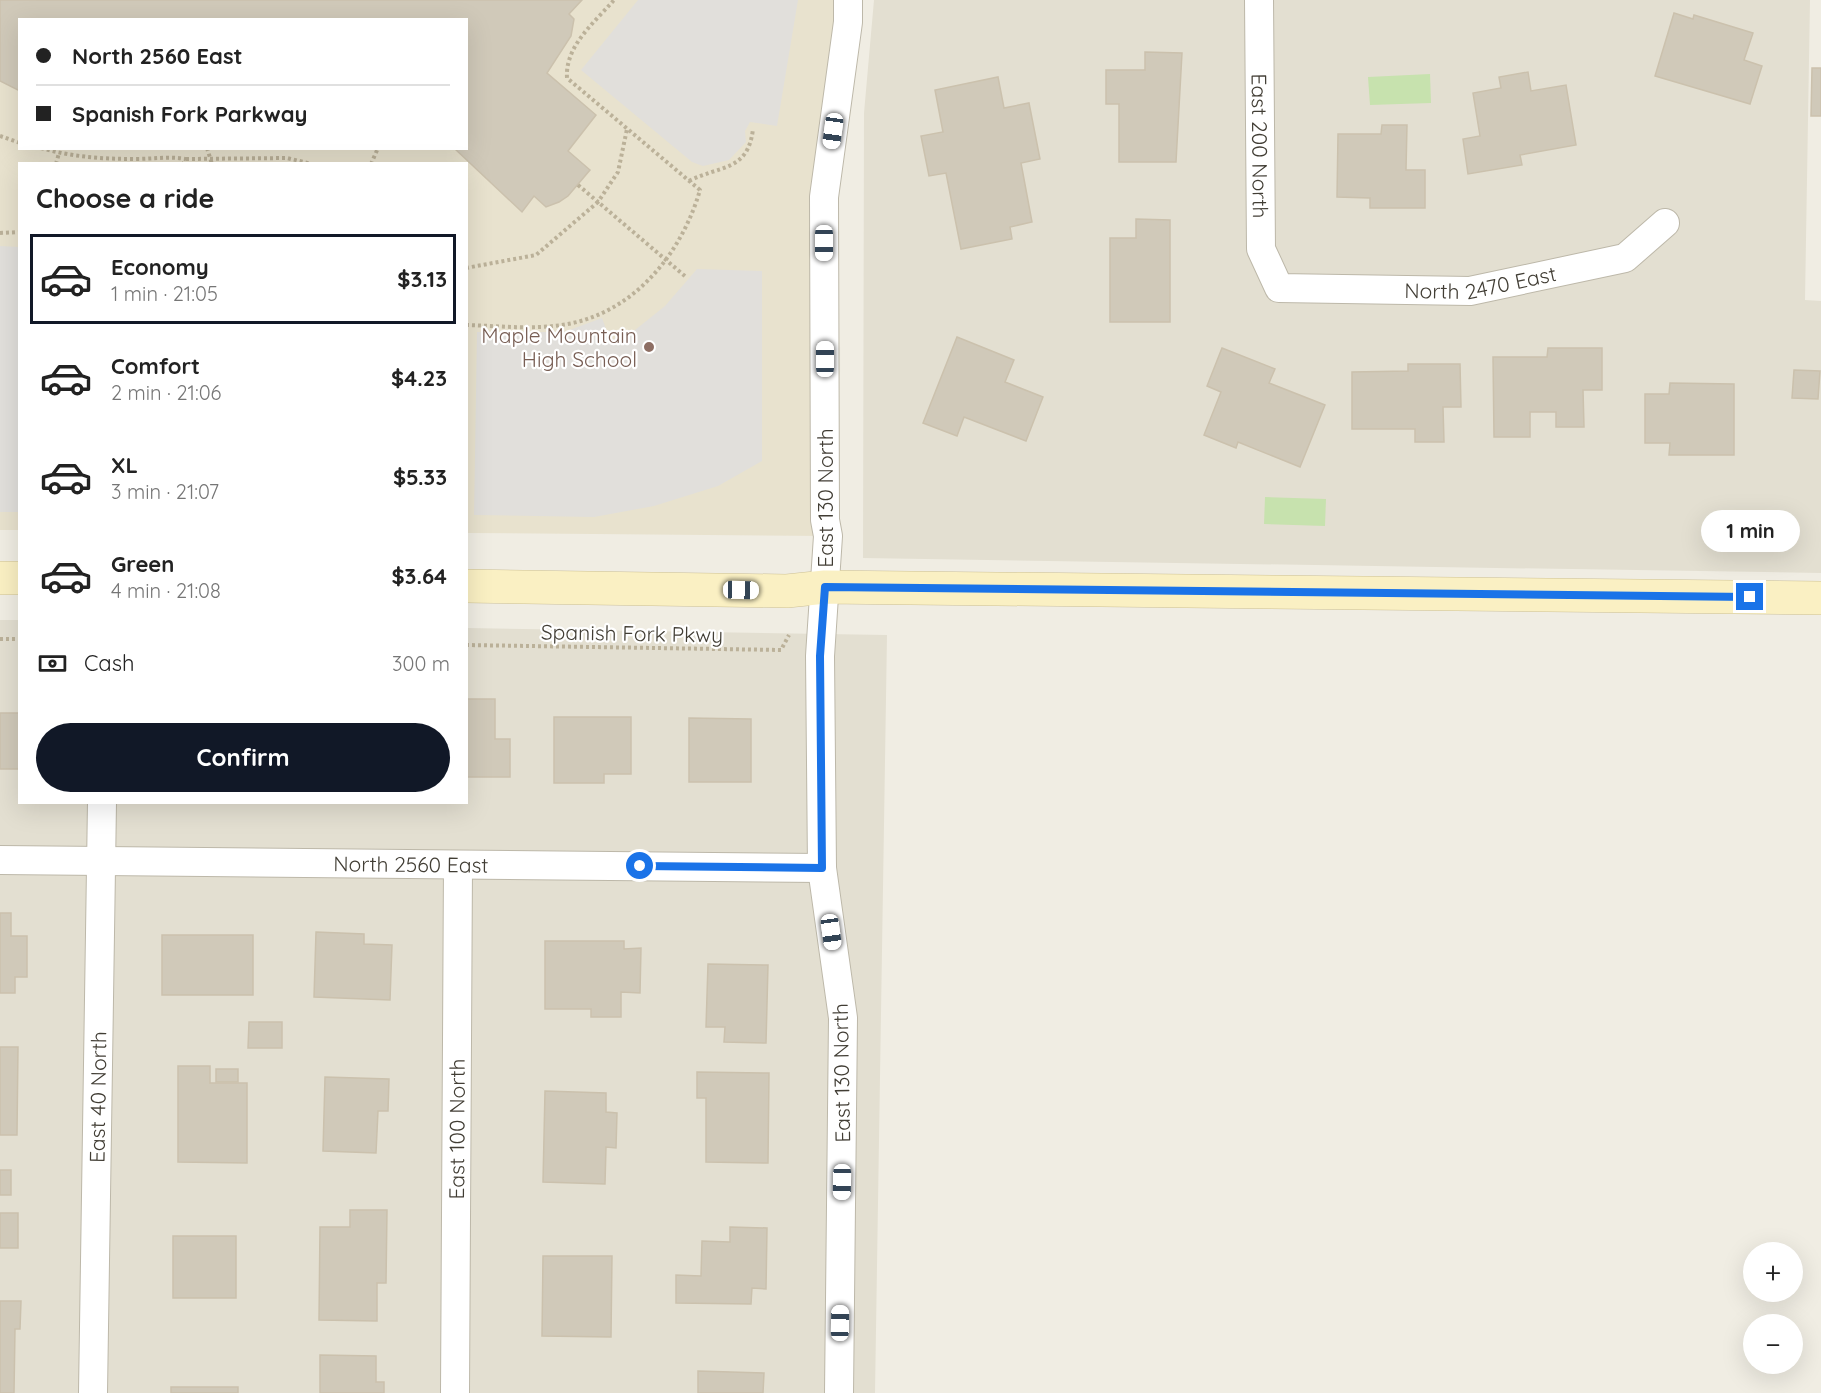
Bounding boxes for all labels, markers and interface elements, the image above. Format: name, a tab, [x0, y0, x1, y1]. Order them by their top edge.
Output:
text: North 2560 East	[72, 42, 243, 70]
street label: East 200 North	[1247, 73, 1274, 219]
text: Spanish Fork Parkway	[72, 100, 307, 128]
car	[822, 112, 844, 150]
text: Choose a ride	[36, 181, 214, 215]
car	[815, 225, 833, 261]
icon: car	[39, 252, 93, 306]
text: Economy	[111, 253, 209, 281]
street label: North 2470 East	[1404, 260, 1558, 305]
text: $3.13	[397, 265, 447, 293]
text: 1 min · 21:05	[111, 281, 218, 306]
place label: Maple Mountain High School	[481, 322, 637, 372]
marker: Maple Mountain High School	[642, 340, 656, 354]
car	[816, 341, 834, 377]
icon: car	[39, 351, 93, 405]
text: Comfort	[111, 352, 200, 380]
text: $4.23	[391, 364, 447, 392]
text: 2 min · 21:06	[111, 380, 221, 405]
street label: East 130 North	[812, 428, 838, 568]
icon: car	[39, 450, 93, 504]
text: XL	[111, 451, 138, 479]
text: $5.33	[393, 463, 447, 491]
text: 3 min · 21:07	[111, 479, 219, 504]
callout: 1 min	[1700, 510, 1800, 552]
text: 1 min	[1726, 518, 1775, 543]
icon: car	[39, 549, 93, 603]
text: Green	[111, 550, 174, 578]
text: $3.64	[391, 562, 447, 590]
text: 4 min · 21:08	[111, 578, 221, 603]
car	[723, 581, 759, 599]
route end	[1736, 583, 1763, 610]
street label: Spanish Fork Pkwy	[541, 618, 723, 648]
icon: cash	[36, 647, 69, 680]
text: Cash	[84, 649, 135, 677]
text: 300 m	[392, 651, 450, 676]
button: Confirm	[36, 723, 450, 792]
street label: North 2560 East	[333, 850, 489, 878]
route start	[626, 852, 653, 879]
car	[820, 913, 842, 951]
street label: East 130 North	[827, 1003, 855, 1143]
street label: East 40 North	[84, 1031, 112, 1163]
street label: East 100 North	[443, 1058, 470, 1200]
car	[833, 1164, 851, 1200]
map controls	[1743, 1242, 1803, 1374]
button: +	[1743, 1242, 1803, 1302]
car	[831, 1305, 849, 1341]
button: −	[1743, 1314, 1803, 1374]

